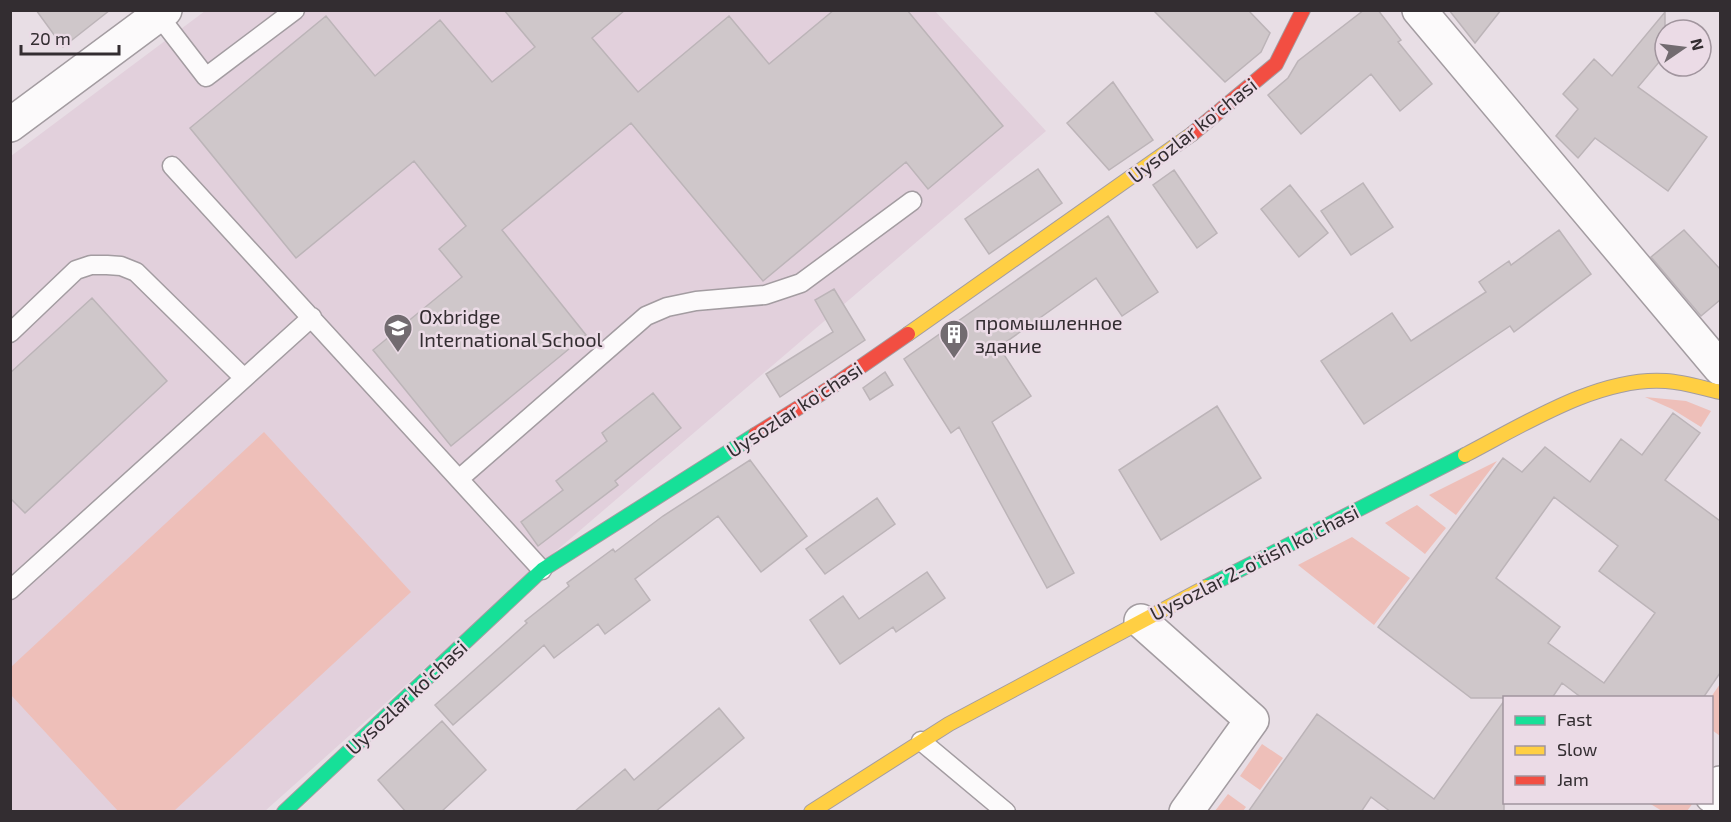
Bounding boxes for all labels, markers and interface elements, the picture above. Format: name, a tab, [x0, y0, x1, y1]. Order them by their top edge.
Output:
scale bar	[21, 18, 118, 56]
north arrow	[1653, 18, 1713, 78]
text: 20 m	[30, 27, 71, 49]
text: N	[1687, 36, 1709, 52]
street label: Uysozlar ko'chasi	[1123, 72, 1261, 188]
place label: Oxbridge International School	[419, 304, 603, 351]
place label: промышленное здание	[975, 310, 1123, 357]
school or university icon: Oxbridge International School	[382, 312, 414, 354]
building icon: промышленное здание	[938, 318, 970, 360]
street label: Uysozlar ko'chasi	[722, 356, 866, 462]
street label: Uysozlar 2-o'tish ko'chasi	[1146, 499, 1362, 625]
street label: Uysozlar ko'chasi	[340, 635, 472, 759]
legend	[1503, 696, 1713, 804]
text: Fast	[1557, 708, 1592, 730]
text: Slow	[1557, 738, 1598, 760]
text: Jam	[1557, 768, 1589, 790]

